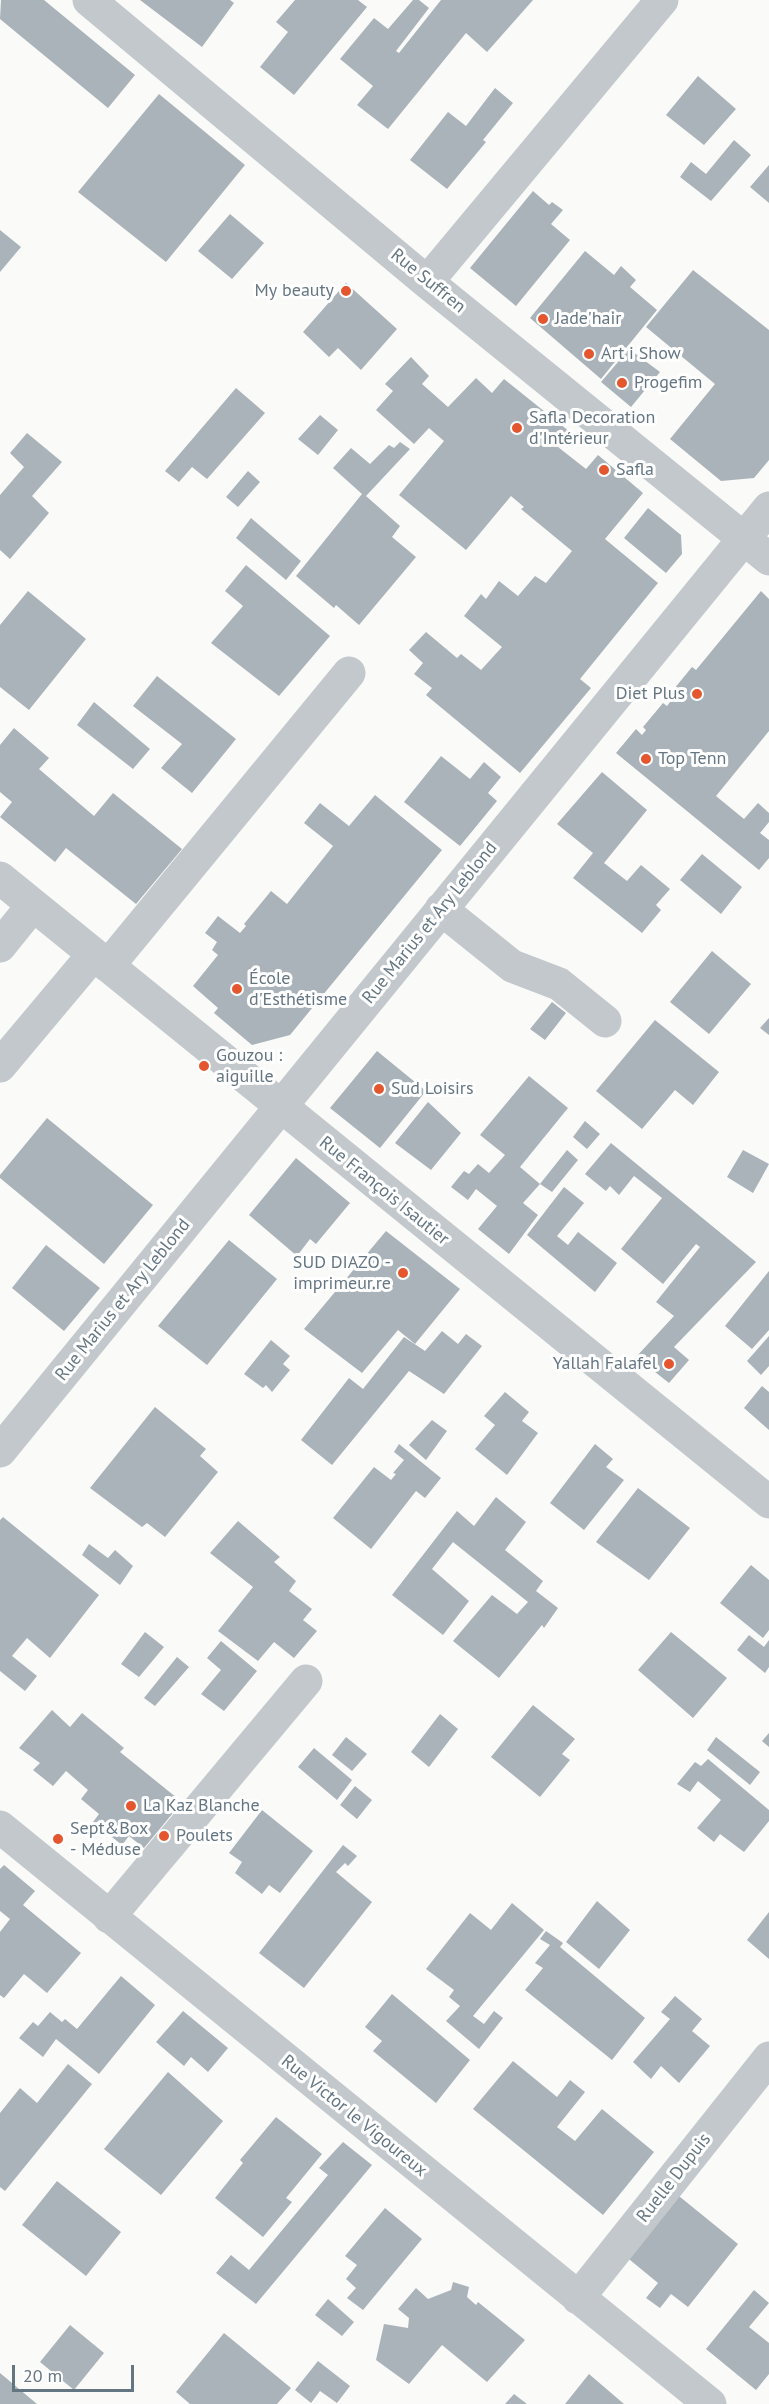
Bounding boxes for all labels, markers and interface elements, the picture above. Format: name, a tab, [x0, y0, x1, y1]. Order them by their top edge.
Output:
street label: Rue Suffren	[386, 244, 470, 318]
place label: My beauty	[255, 280, 334, 302]
marker: My beauty	[339, 284, 353, 298]
place label: Jade'hair	[555, 308, 621, 330]
marker: Jade'hair	[536, 312, 550, 326]
place label: Art i Show	[601, 343, 681, 365]
marker: Art i Show	[582, 347, 596, 361]
place label: Progefim	[634, 372, 702, 394]
marker: Progefim	[615, 376, 629, 390]
place label: Safla Decoration d'Intérieur	[529, 407, 655, 450]
marker: Safla Decoration d'Intérieur	[510, 421, 524, 435]
place label: Safla	[616, 459, 654, 481]
marker: Safla	[597, 463, 611, 477]
place label: Diet Plus	[616, 683, 685, 705]
marker: Diet Plus	[690, 687, 704, 701]
place label: Top Tenn	[658, 748, 726, 770]
marker: Top Tenn	[639, 752, 653, 766]
street label: Rue Marius et Ary Leblond	[358, 838, 502, 1008]
place label: École d'Esthétisme	[249, 968, 347, 1010]
marker: École d'Esthétisme	[230, 982, 244, 996]
place label: Gouzou : aiguille	[216, 1045, 282, 1088]
marker: Gouzou : aiguille	[197, 1059, 211, 1073]
place label: Sud Loisirs	[391, 1078, 474, 1100]
marker: Sud Loisirs	[372, 1082, 386, 1096]
street label: Rue François Isautier	[315, 1132, 453, 1250]
street label: Rue Marius et Ary Leblond	[51, 1215, 195, 1385]
place label: SUD DIAZO - imprimeur.re	[293, 1252, 391, 1294]
marker: SUD DIAZO - imprimeur.re	[396, 1266, 410, 1280]
place label: Yallah Falafel	[553, 1353, 657, 1375]
marker: Yallah Falafel	[662, 1357, 676, 1371]
place label: La Kaz Blanche	[143, 1795, 260, 1817]
marker: La Kaz Blanche	[124, 1799, 138, 1813]
place label: Sept&Box - Méduse	[70, 1818, 148, 1860]
place label: Poulets	[176, 1825, 233, 1847]
marker: Poulets	[157, 1829, 171, 1843]
marker: Sept&Box - Méduse	[51, 1832, 65, 1846]
street label: Rue Victor le Vigoureux	[277, 2051, 431, 2181]
street label: Ruelle Dupuis	[633, 2129, 715, 2227]
scale bar	[15, 2353, 136, 2391]
text: 20 m	[23, 2364, 62, 2387]

